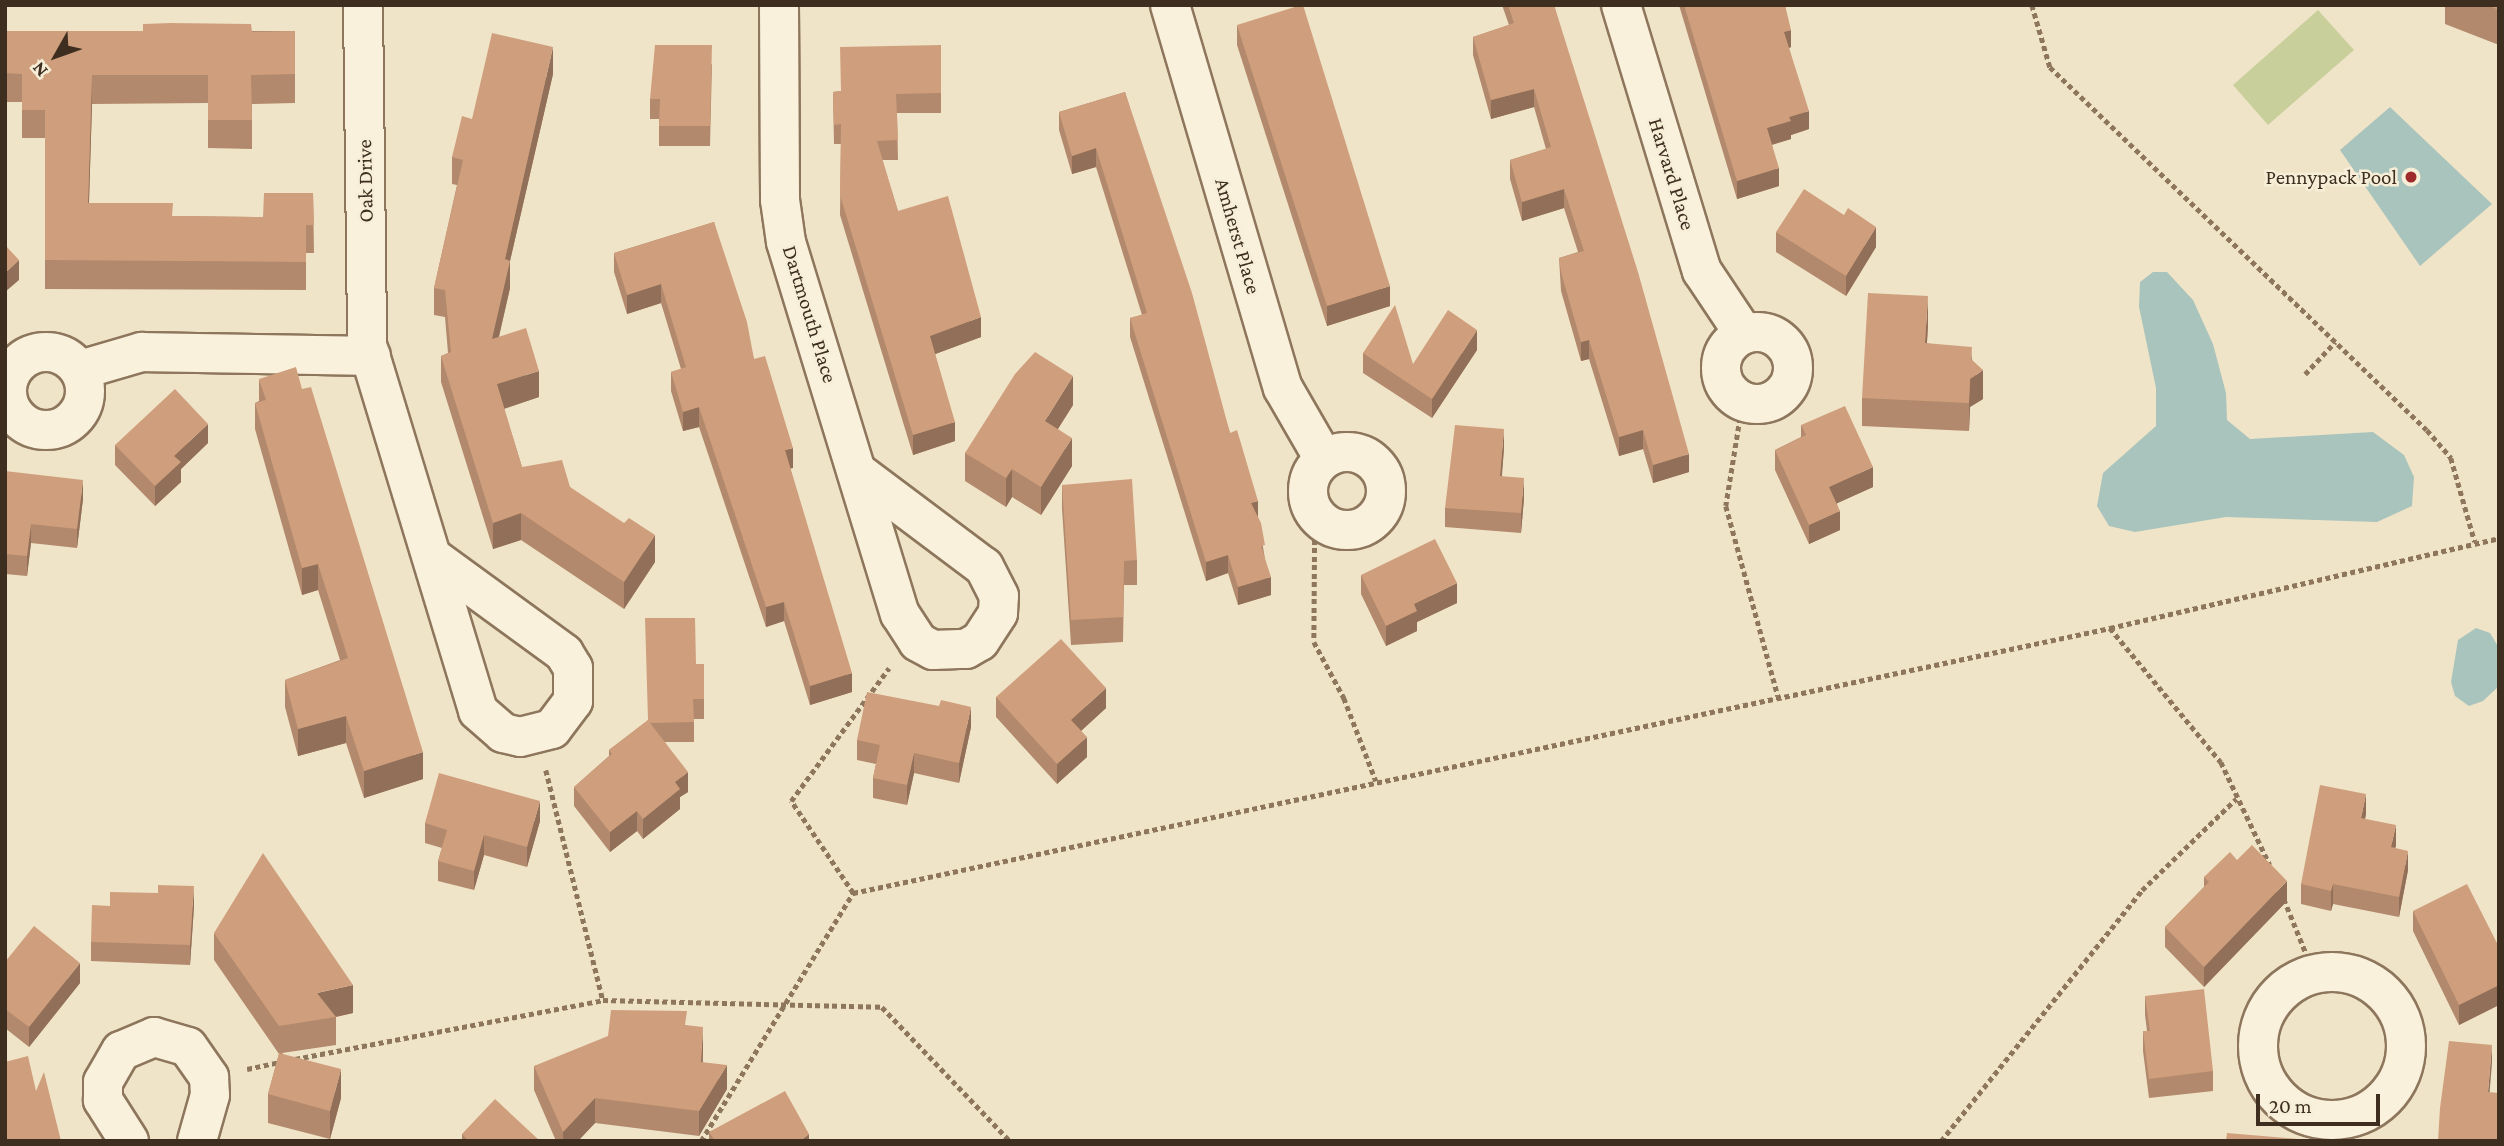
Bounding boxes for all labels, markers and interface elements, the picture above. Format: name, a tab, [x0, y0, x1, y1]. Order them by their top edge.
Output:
north arrow	[21, 21, 91, 91]
text: N	[27, 58, 52, 82]
street label: Harvard Place	[1643, 115, 1701, 233]
street label: Oak Drive	[352, 139, 378, 223]
place label: Pennypack Pool	[2266, 164, 2397, 190]
marker: Pennypack Pool	[2403, 169, 2419, 185]
street label: Amherst Place	[1209, 175, 1267, 297]
street label: Dartmouth Place	[777, 242, 843, 386]
scale bar	[2259, 1080, 2383, 1124]
text: 20 m	[2269, 1094, 2312, 1118]

